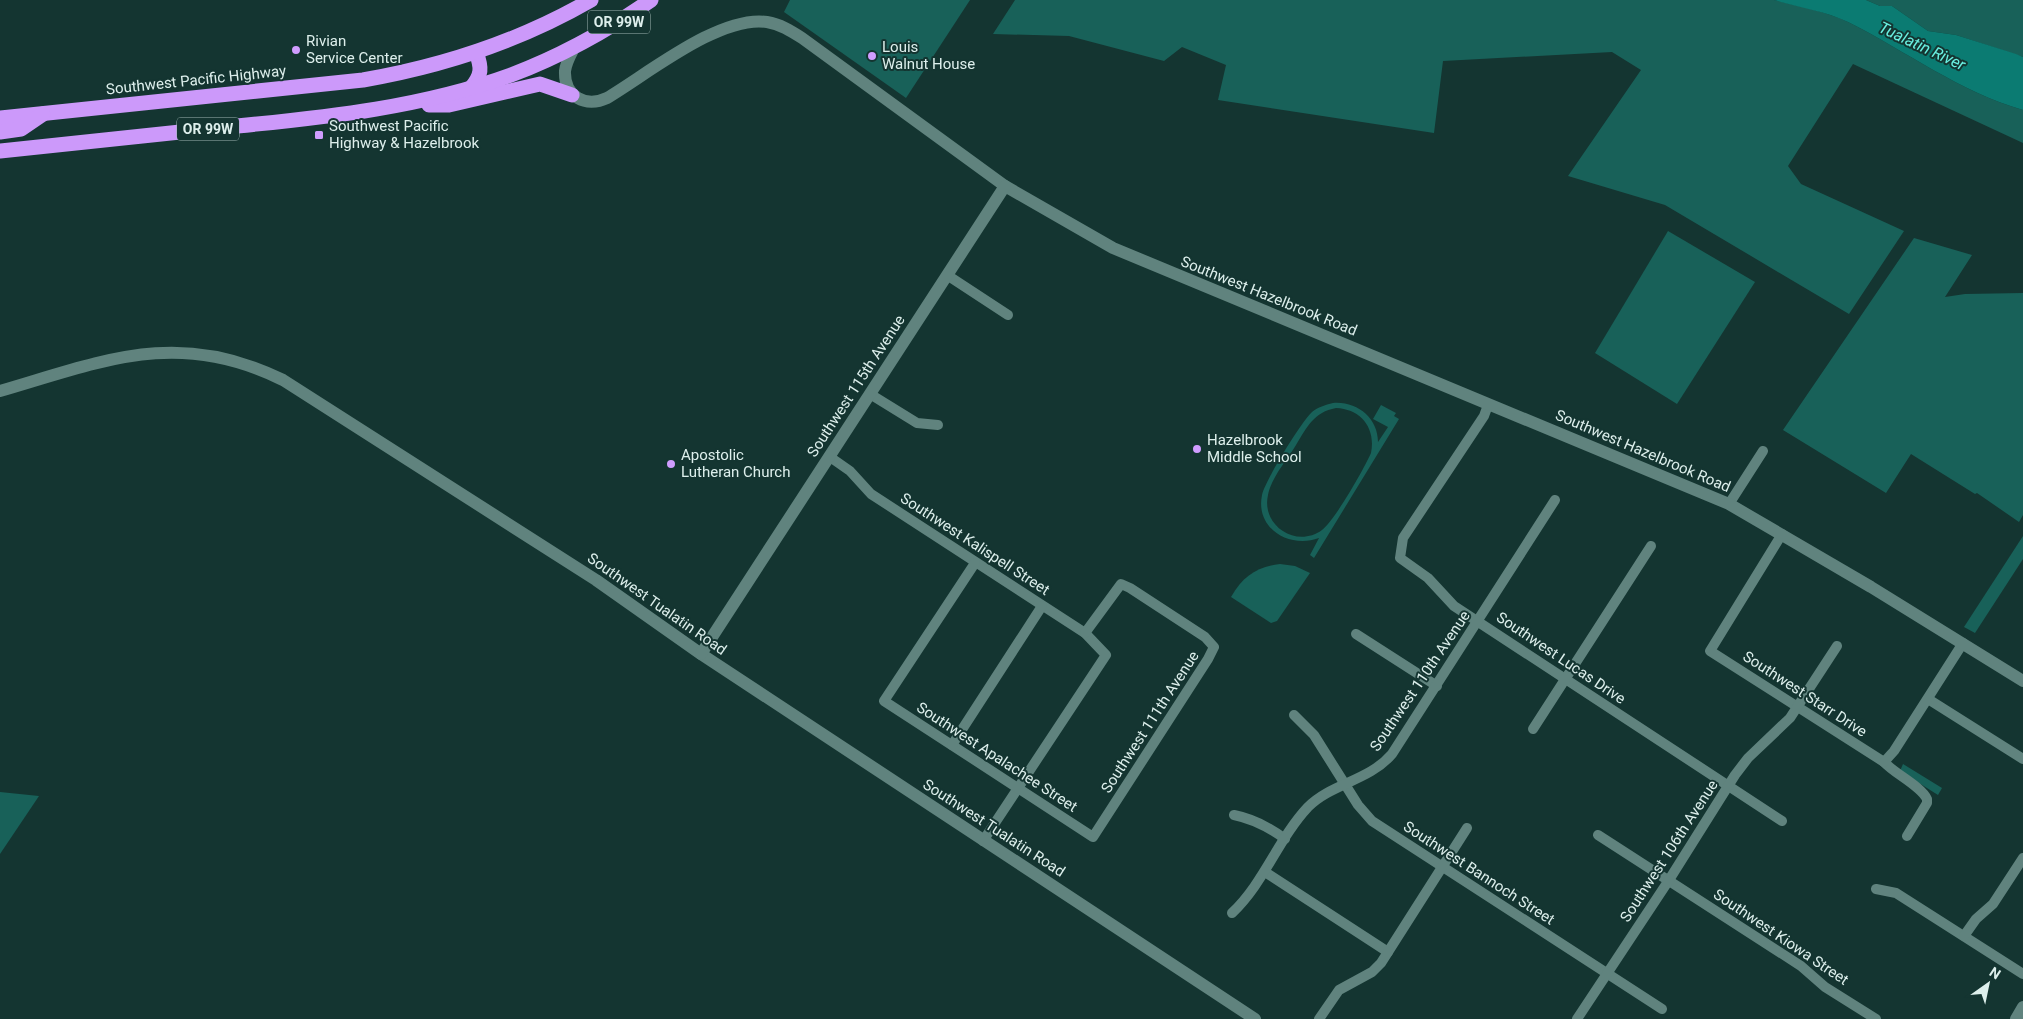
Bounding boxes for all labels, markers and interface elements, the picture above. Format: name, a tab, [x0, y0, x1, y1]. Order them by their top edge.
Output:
road number: OR 99W	[588, 11, 650, 34]
water label: Tualatin River	[1876, 18, 1969, 75]
place label: Rivian Service Center	[306, 32, 402, 67]
place label: Louis Walnut House	[882, 38, 975, 73]
marker: Rivian Service Center	[290, 44, 302, 56]
marker: Louis Walnut House	[866, 50, 878, 62]
street label: Southwest Pacific Highway	[105, 62, 287, 98]
place label: Southwest Pacific Highway & Hazelbrook	[329, 117, 479, 152]
road number: OR 99W	[177, 118, 239, 140]
marker: Southwest Pacific Highway & Hazelbrook	[313, 129, 325, 141]
street label: Southwest Hazelbrook Road	[1178, 252, 1360, 340]
street label: Southwest 115th Avenue	[803, 312, 909, 460]
street label: Southwest Hazelbrook Road	[1553, 406, 1733, 496]
place label: Hazelbrook Middle School	[1207, 431, 1302, 466]
marker: Hazelbrook Middle School	[1191, 443, 1203, 455]
place label: Apostolic Lutheran Church	[681, 446, 790, 481]
marker: Apostolic Lutheran Church	[665, 458, 677, 470]
street label: Southwest Kalispell Street	[897, 489, 1053, 599]
street label: Southwest Tualatin Road	[584, 549, 730, 659]
street label: Southwest 110th Avenue	[1366, 607, 1474, 755]
street label: Southwest Lucas Drive	[1493, 608, 1629, 708]
street label: Southwest Starr Drive	[1740, 647, 1870, 741]
street label: Southwest 111th Avenue	[1097, 648, 1203, 796]
street label: Southwest Apalachee Street	[913, 698, 1081, 816]
street label: Southwest Tualatin Road	[920, 775, 1068, 881]
street label: Southwest 106th Avenue	[1616, 777, 1722, 925]
street label: Southwest Bannoch Street	[1400, 817, 1558, 929]
street label: Southwest Kiowa Street	[1710, 885, 1852, 989]
north arrow	[1963, 959, 2013, 1009]
text: N	[1987, 964, 2004, 983]

